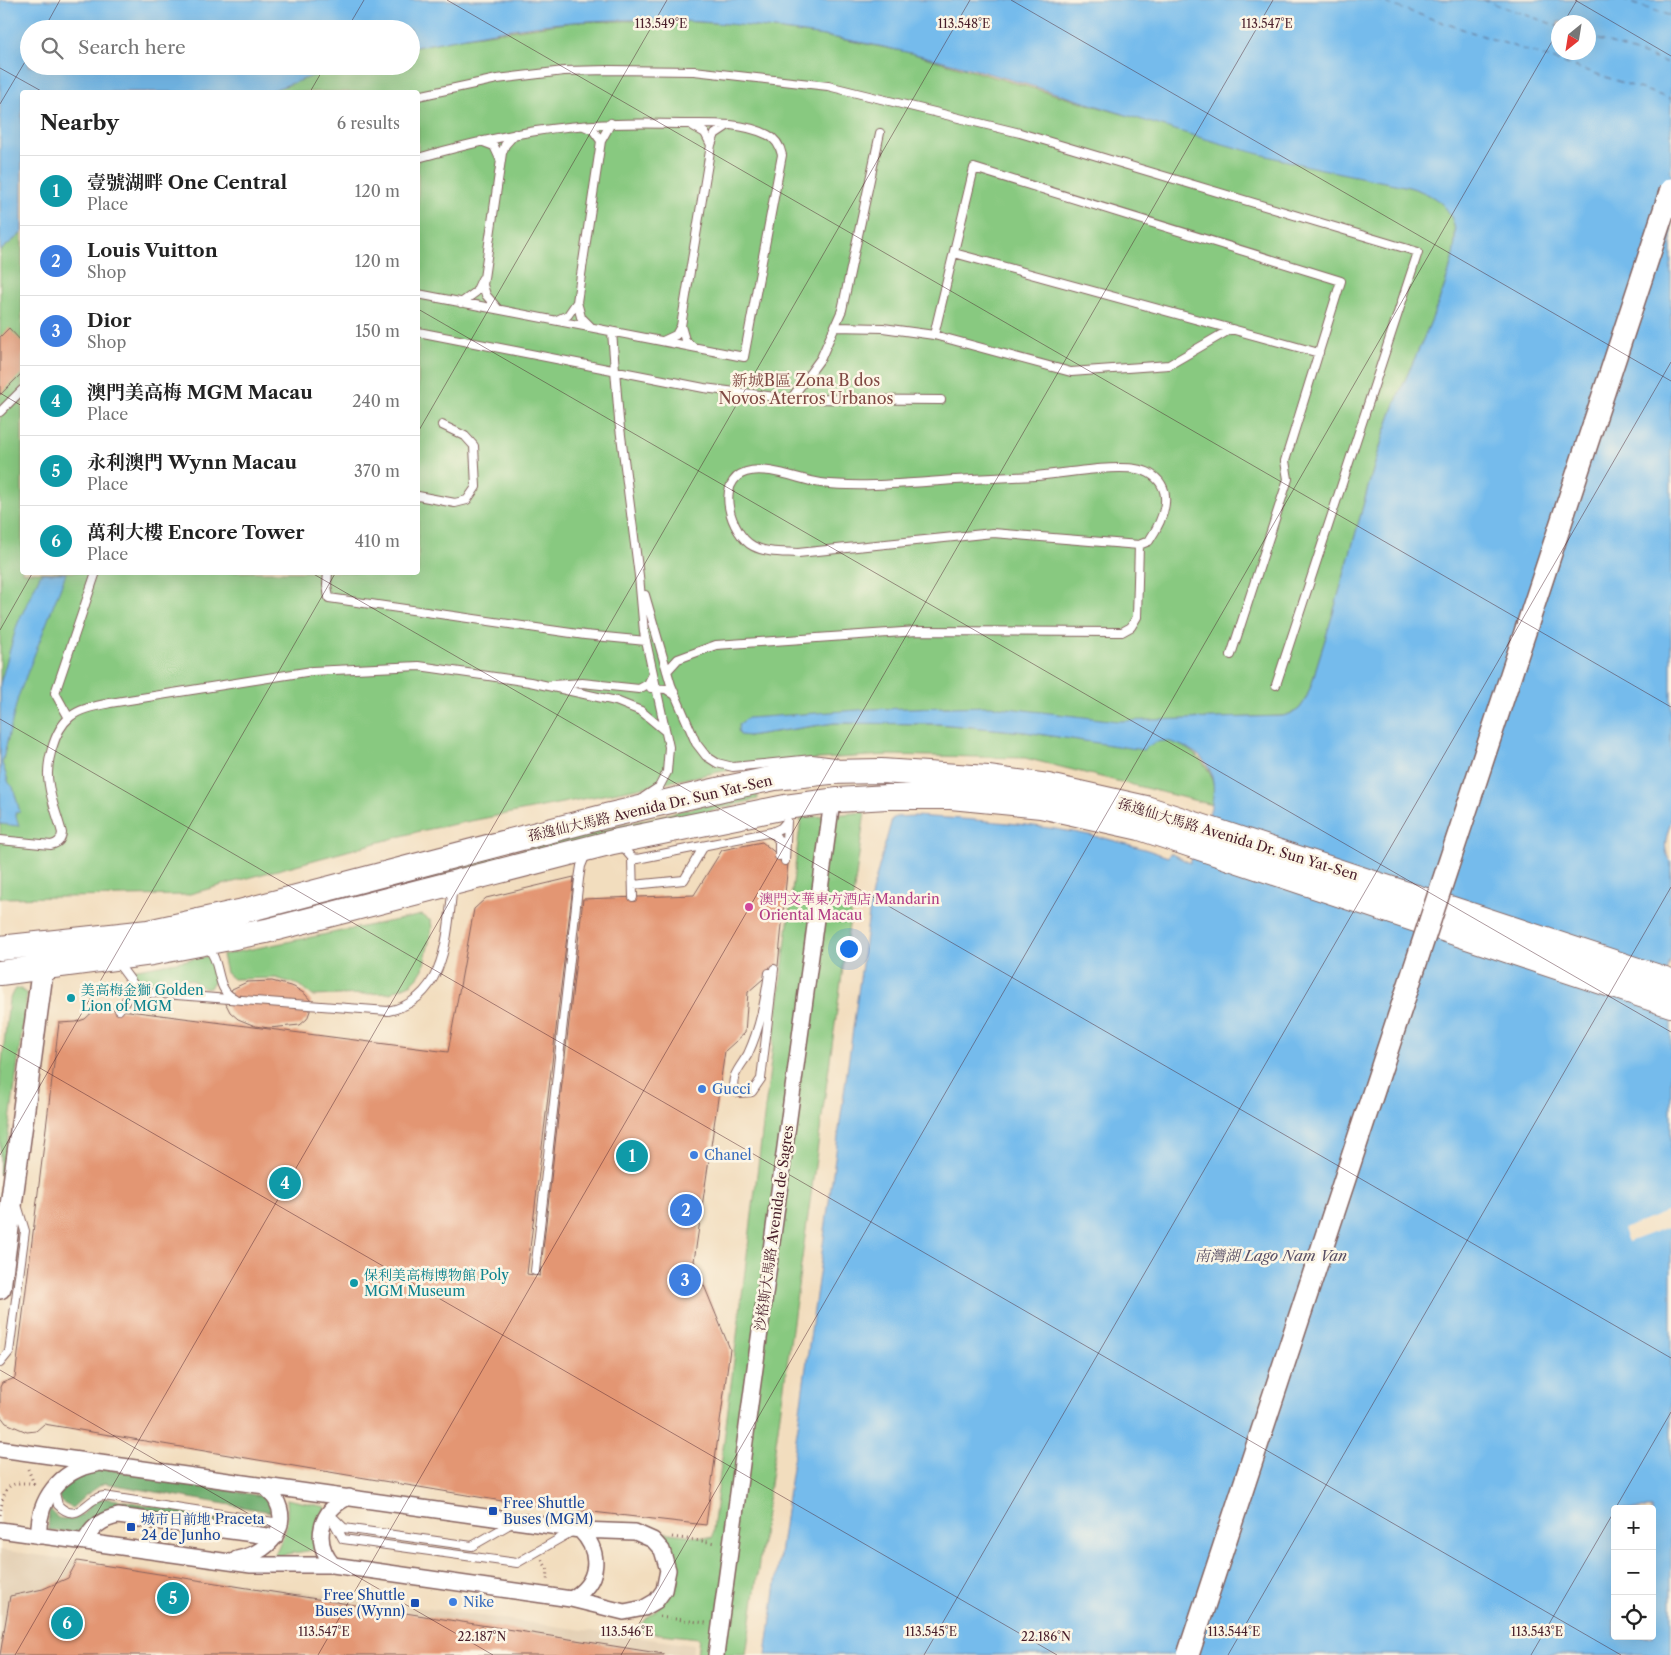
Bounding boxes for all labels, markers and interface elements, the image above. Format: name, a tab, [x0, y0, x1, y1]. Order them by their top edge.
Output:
north arrow	[1551, 15, 1596, 60]
text: 113.549°E	[635, 16, 687, 31]
text: 113.548°E	[938, 16, 990, 31]
text: 113.547°E	[1241, 16, 1293, 31]
search box	[20, 20, 420, 75]
icon: search	[38, 34, 66, 62]
text: Search here	[78, 36, 186, 59]
text: Nearby	[40, 110, 119, 135]
text: 6 results	[337, 113, 400, 133]
text: 壹號湖畔 One Central	[87, 171, 287, 194]
text: 1	[52, 181, 60, 201]
text: 120 m	[355, 181, 400, 201]
text: Place	[87, 194, 128, 214]
text: Louis Vuitton	[87, 239, 218, 262]
text: 2	[51, 251, 61, 271]
text: 120 m	[355, 251, 400, 271]
text: Shop	[87, 262, 126, 282]
text: Dior	[87, 309, 132, 332]
text: 3	[51, 321, 61, 341]
text: 150 m	[355, 321, 400, 341]
text: Shop	[87, 332, 126, 352]
district label: 新城B區 Zona B dos Novos Aterros Urbanos	[719, 370, 893, 408]
text: 澳門美高梅 MGM Macau	[87, 381, 313, 404]
text: 4	[51, 391, 61, 411]
text: 240 m	[352, 391, 400, 411]
text: Place	[87, 404, 128, 424]
text: 永利澳門 Wynn Macau	[87, 451, 297, 474]
text: 5	[52, 461, 60, 481]
text: 370 m	[354, 461, 400, 481]
text: Place	[87, 474, 128, 494]
text: 萬利大樓 Encore Tower	[87, 521, 305, 544]
text: 6	[51, 531, 61, 551]
text: 410 m	[355, 531, 400, 551]
text: Place	[87, 544, 128, 564]
street label: 孫逸仙大馬路 Avenida Dr. Sun Yat-Sen	[526, 771, 774, 845]
street label: 孫逸仙大馬路 Avenida Dr. Sun Yat-Sen	[1116, 794, 1361, 884]
place label: 澳門文華東方酒店 Mandarin Oriental Macau	[759, 890, 940, 924]
marker: 澳門文華東方酒店 Mandarin Oriental Macau	[743, 901, 755, 913]
your location	[836, 936, 862, 962]
place label: 美高梅金獅 Golden Lion of MGM	[81, 981, 204, 1015]
marker: 美高梅金獅 Golden Lion of MGM	[65, 992, 77, 1004]
place label: Gucci	[712, 1080, 751, 1098]
marker: Gucci	[696, 1083, 708, 1095]
street label: 沙格斯大馬路 Avenida de Sagres	[751, 1124, 797, 1332]
pin: 1	[616, 1137, 648, 1175]
place label: Chanel	[704, 1146, 752, 1164]
marker: Chanel	[688, 1149, 700, 1161]
pin: 4	[269, 1164, 301, 1202]
pin: 2	[670, 1191, 702, 1229]
water label: 南灣湖 Lago Nam Van	[1195, 1246, 1347, 1265]
pin: 3	[669, 1261, 701, 1299]
place label: 保利美高梅博物館 Poly MGM Museum	[364, 1266, 509, 1300]
marker: 保利美高梅博物館 Poly MGM Museum	[348, 1277, 360, 1289]
place label: Free Shuttle Buses (MGM)	[503, 1494, 593, 1528]
marker: Free Shuttle Buses (MGM)	[487, 1505, 499, 1517]
map controls	[1611, 1505, 1656, 1640]
button: +	[1611, 1505, 1656, 1550]
place label: 城市日前地 Praceta 24 de Junho	[141, 1510, 265, 1544]
marker: 城市日前地 Praceta 24 de Junho	[125, 1521, 137, 1533]
button: −	[1611, 1550, 1656, 1595]
pin: 5	[157, 1579, 189, 1617]
place label: Free Shuttle Buses (Wynn)	[315, 1586, 405, 1620]
place label: Nike	[463, 1593, 494, 1611]
button: locate	[1611, 1595, 1656, 1640]
marker: Nike	[447, 1596, 459, 1608]
marker: Free Shuttle Buses (Wynn)	[409, 1597, 421, 1609]
pin: 6	[51, 1604, 83, 1642]
text: 113.547°E	[298, 1624, 350, 1639]
text: 113.546°E	[601, 1624, 653, 1639]
text: 113.545°E	[905, 1624, 957, 1639]
text: 113.544°E	[1208, 1624, 1260, 1639]
text: 113.543°E	[1511, 1624, 1563, 1639]
text: 22.187°N	[458, 1629, 507, 1644]
text: 22.186°N	[1021, 1629, 1071, 1644]

